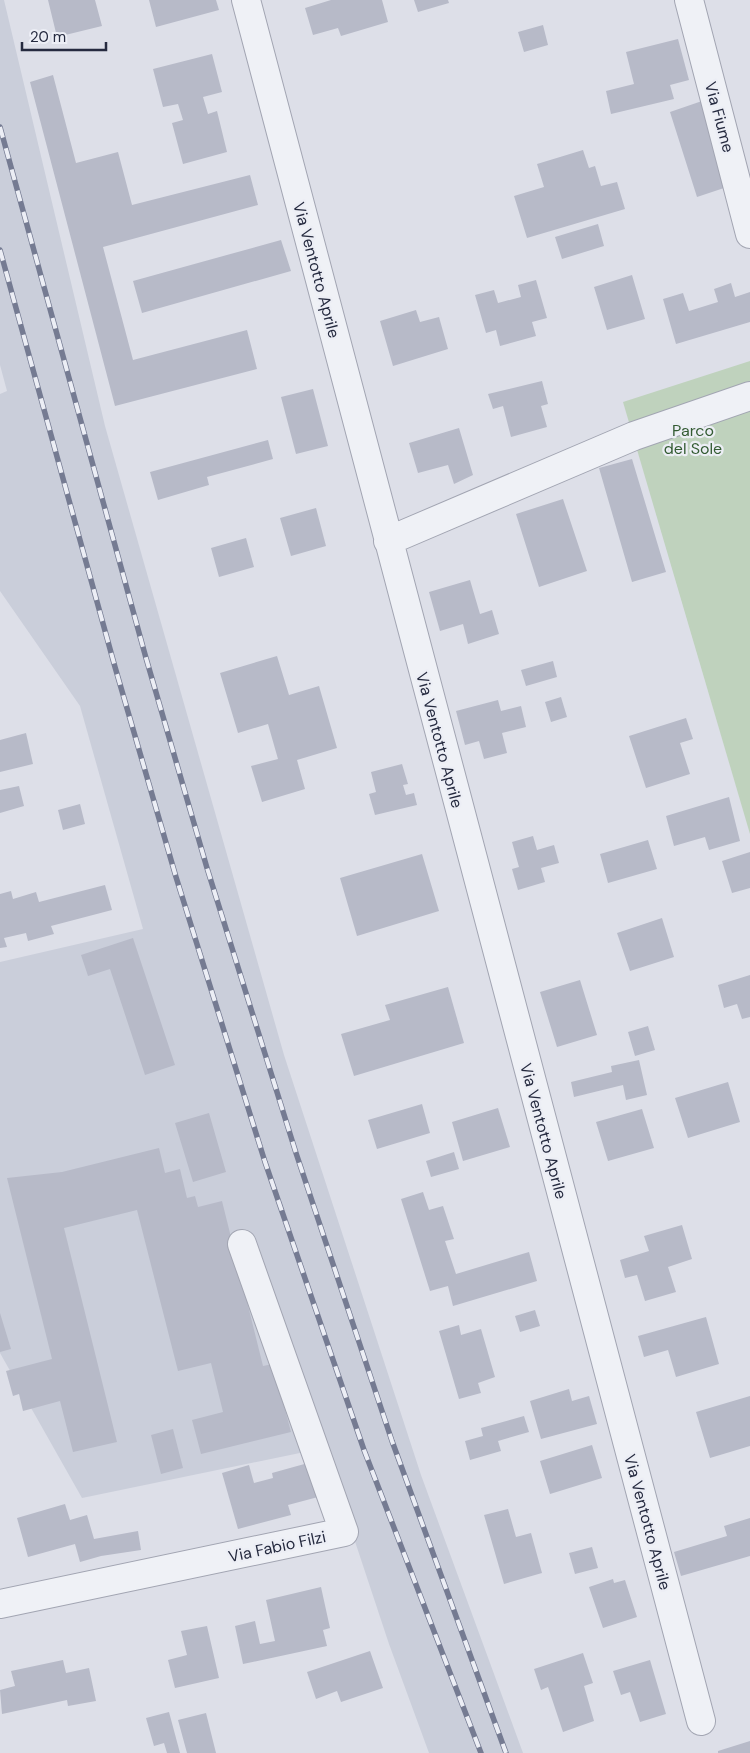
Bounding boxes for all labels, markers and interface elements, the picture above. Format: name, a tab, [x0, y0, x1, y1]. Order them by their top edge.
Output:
scale bar	[22, 20, 106, 52]
text: 20 m	[30, 27, 66, 47]
street label: Via Fiume	[700, 79, 739, 155]
street label: Via Ventotto Aprile	[288, 200, 345, 340]
park label: Parco del Sole	[664, 420, 722, 459]
street label: Via Ventotto Aprile	[411, 670, 468, 810]
street label: Via Ventotto Aprile	[515, 1061, 572, 1201]
street label: Via Ventotto Aprile	[619, 1452, 676, 1592]
street label: Via Fabio Filzi	[227, 1526, 328, 1567]

